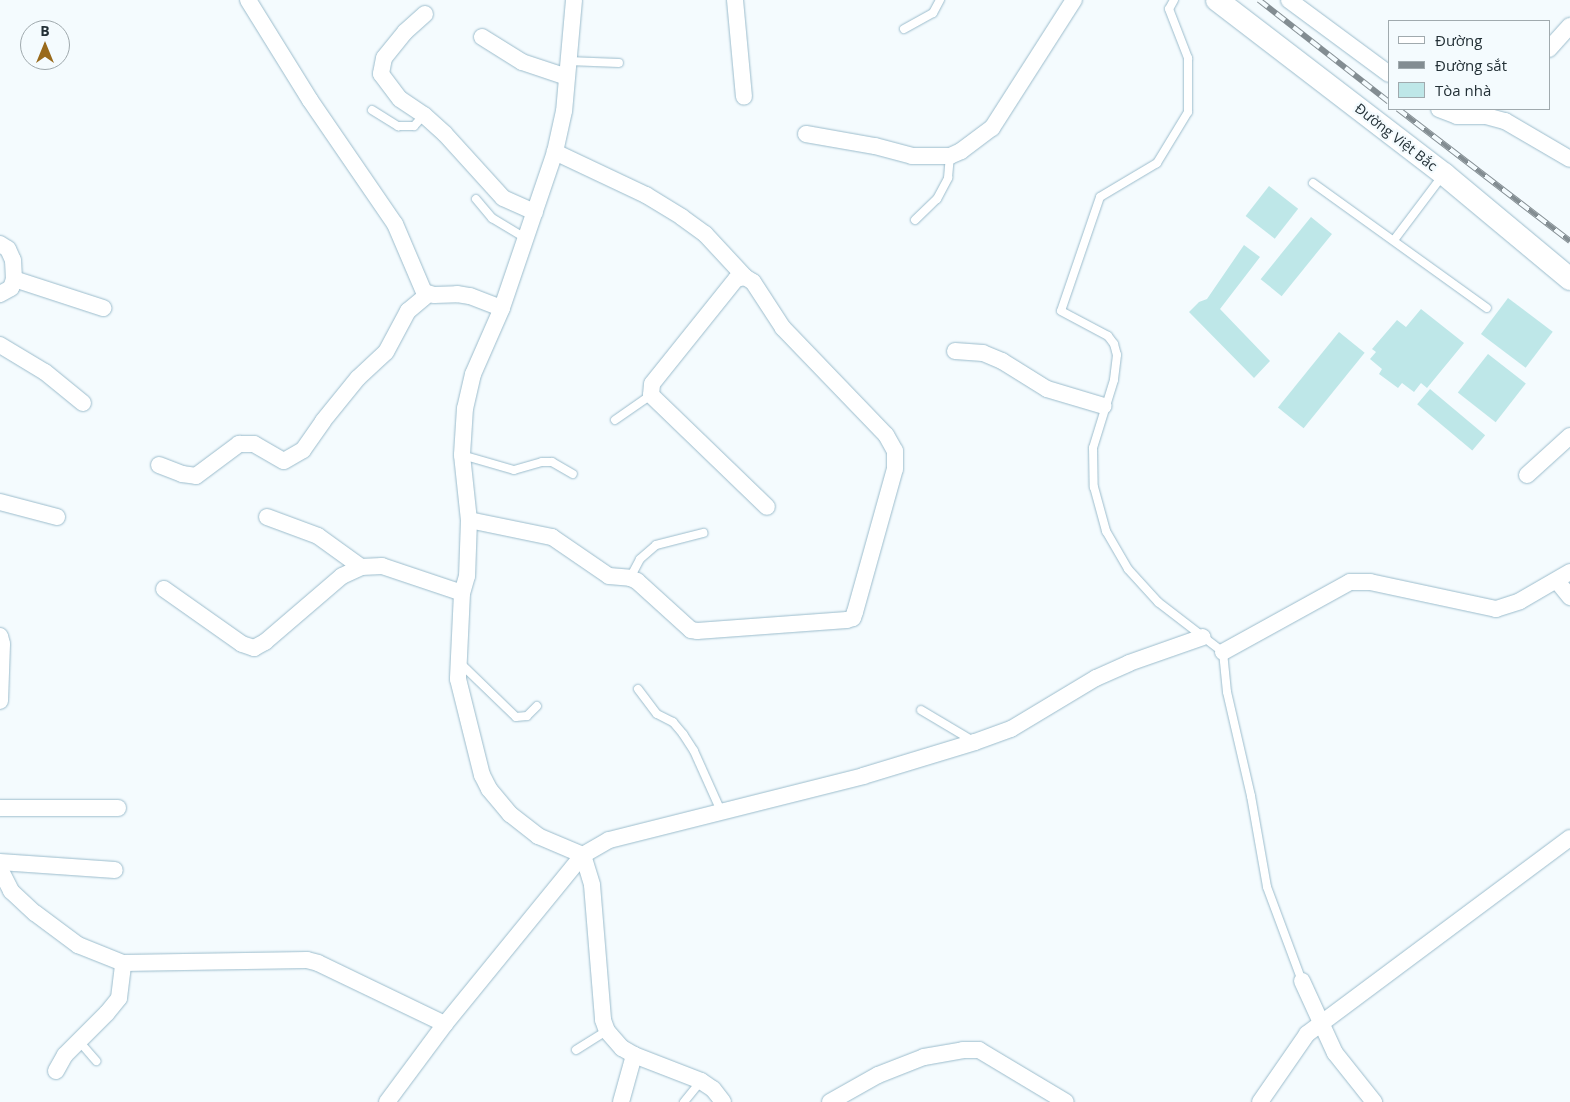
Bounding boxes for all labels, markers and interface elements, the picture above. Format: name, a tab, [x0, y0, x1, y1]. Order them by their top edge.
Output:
north arrow	[20, 20, 70, 70]
legend	[1388, 20, 1550, 110]
text: B	[40, 21, 50, 40]
text: Đường	[1435, 30, 1482, 50]
text: Đường sắt	[1435, 55, 1507, 75]
text: Tòa nhà	[1435, 80, 1491, 100]
street label: Đường Việt Bắc	[1352, 100, 1440, 174]

